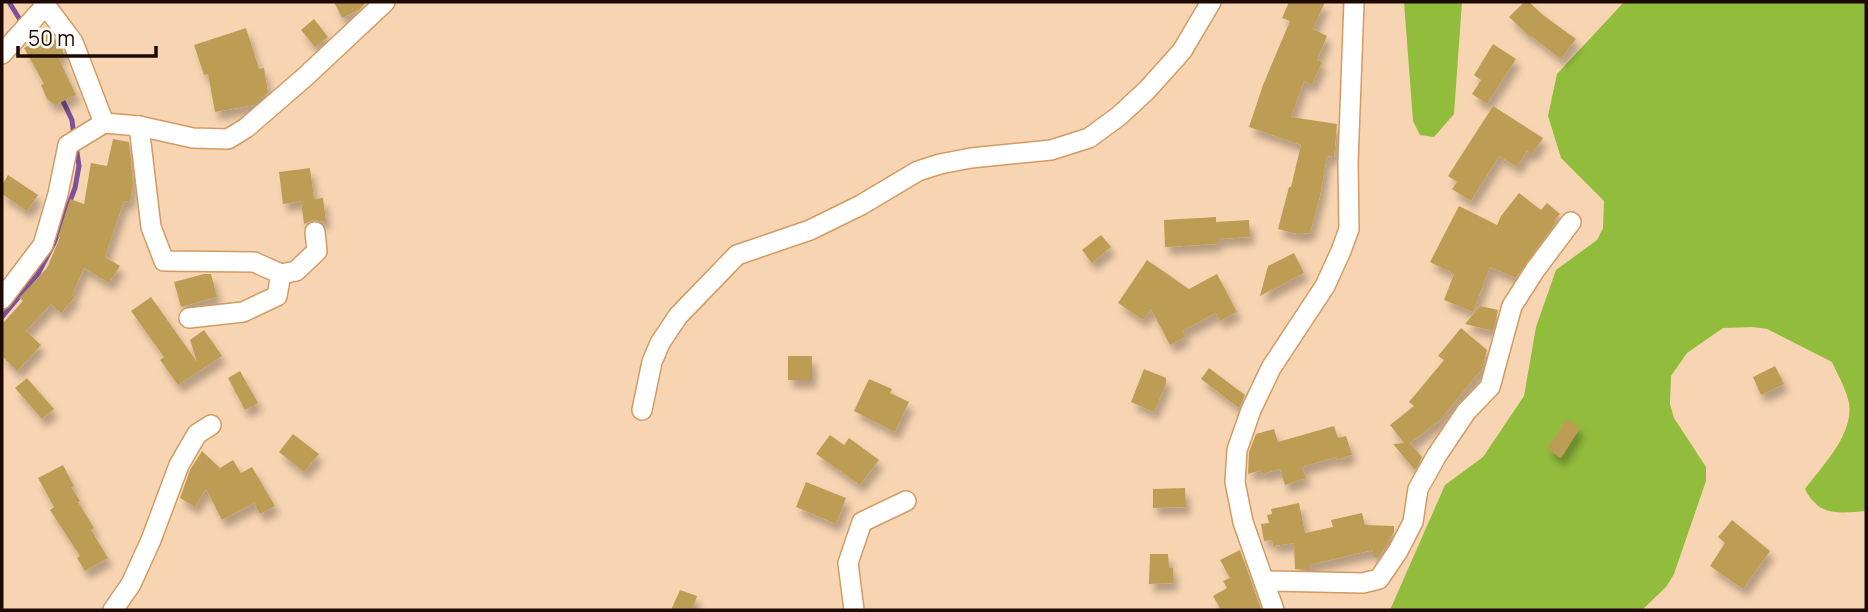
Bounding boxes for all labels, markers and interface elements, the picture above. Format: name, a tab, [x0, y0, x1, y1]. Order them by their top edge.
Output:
scale bar	[18, 14, 156, 58]
text: 50 m	[28, 24, 75, 52]

